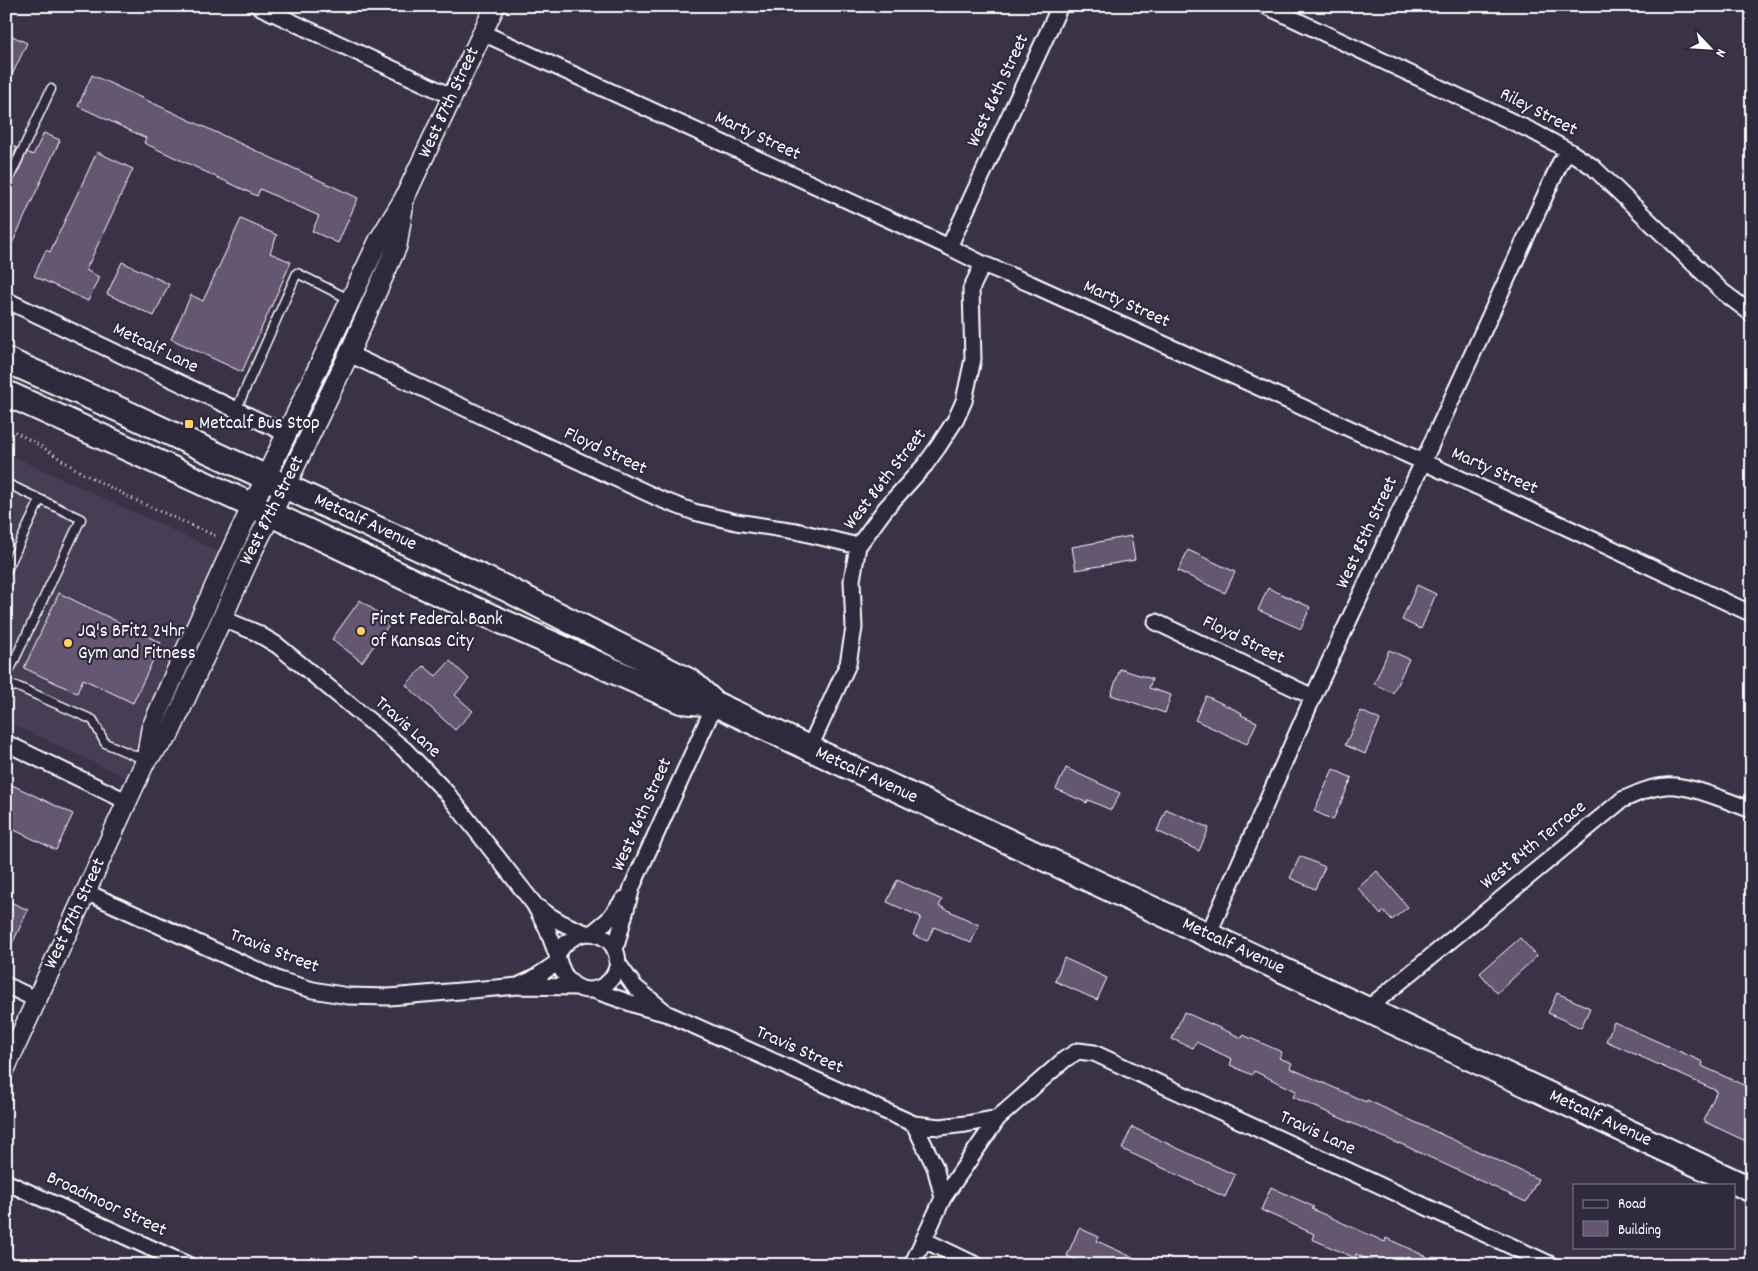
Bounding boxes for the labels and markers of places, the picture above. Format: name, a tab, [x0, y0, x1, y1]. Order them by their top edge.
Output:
place label: Metcalf Bus Stop	[199, 411, 320, 438]
marker: Metcalf Bus Stop	[183, 418, 195, 430]
place label: First Federal Bank of Kansas City	[371, 607, 503, 656]
place label: JQ's BFit2 24hr Gym and Fitness	[78, 619, 196, 668]
marker: First Federal Bank of Kansas City	[355, 625, 367, 637]
marker: JQ's BFit2 24hr Gym and Fitness	[62, 637, 74, 649]

